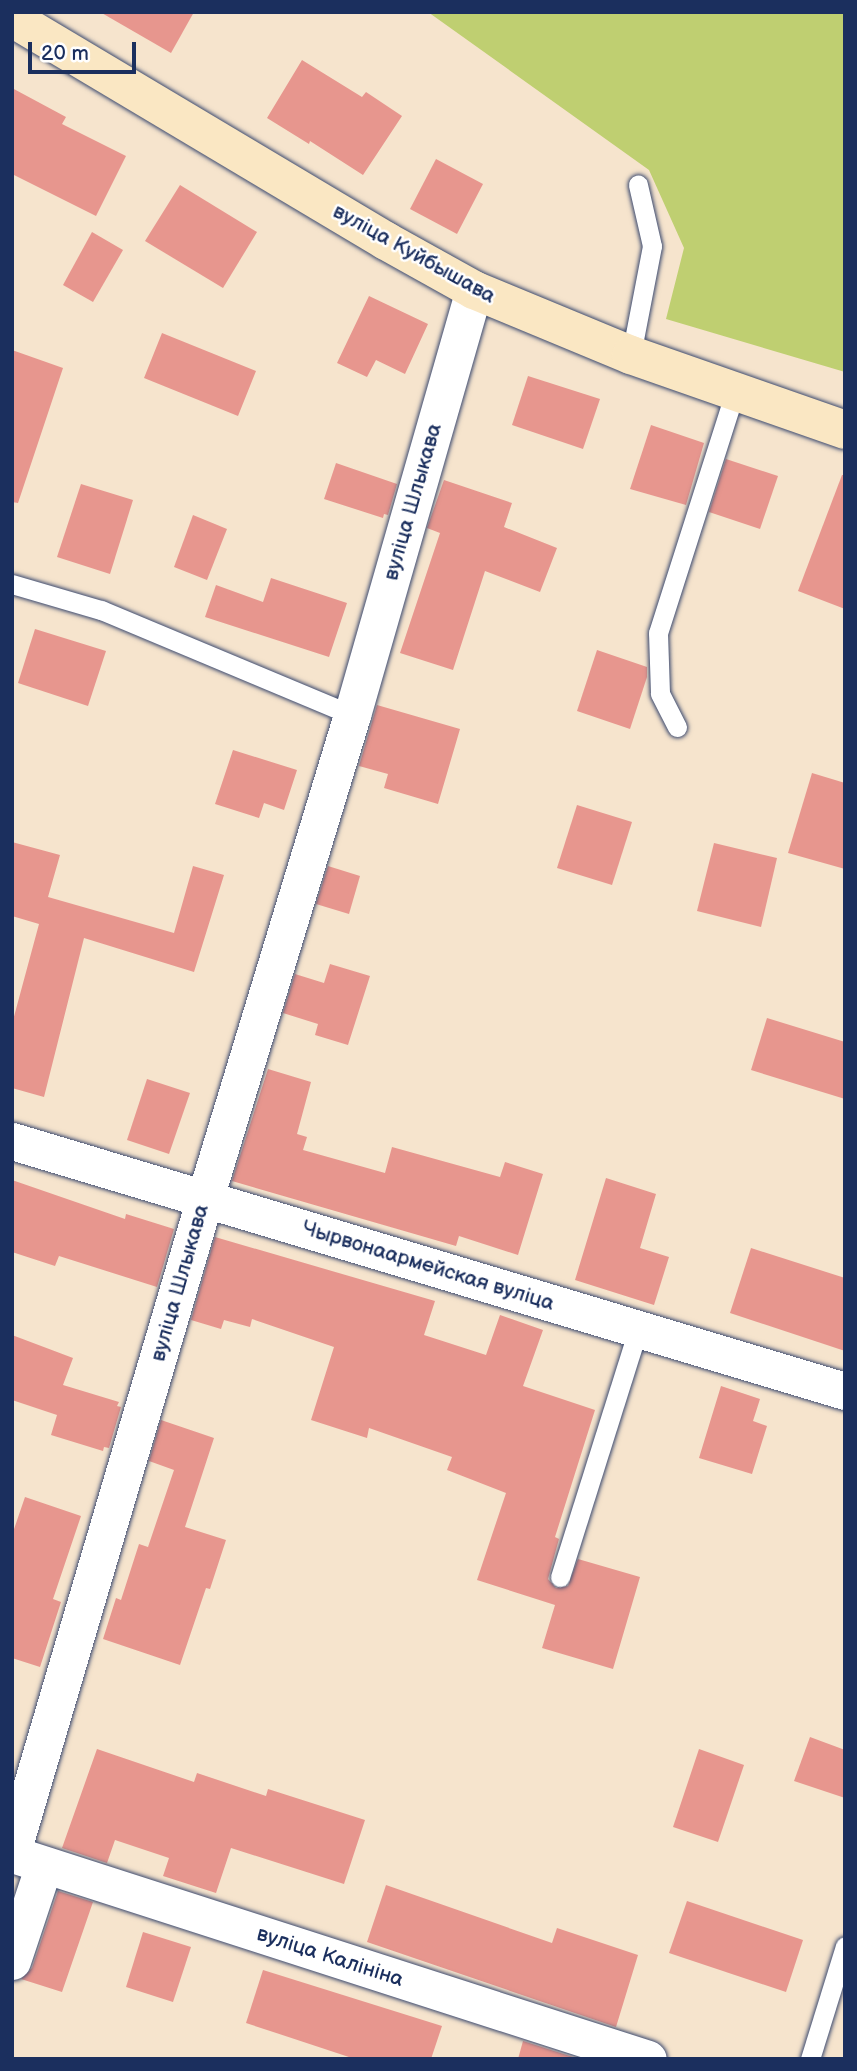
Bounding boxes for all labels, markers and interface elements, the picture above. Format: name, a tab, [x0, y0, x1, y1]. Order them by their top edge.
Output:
scale bar	[32, 28, 140, 72]
text: 20 m	[41, 41, 89, 66]
street label: вуліца Куйбышава	[328, 199, 500, 309]
street label: вуліца Шлыкава	[379, 421, 447, 583]
street label: вуліца Шлыкава	[146, 1202, 214, 1364]
street label: Чырвонаармейская вуліца	[299, 1216, 557, 1316]
street label: вуліца Калініна	[254, 1921, 406, 1993]

